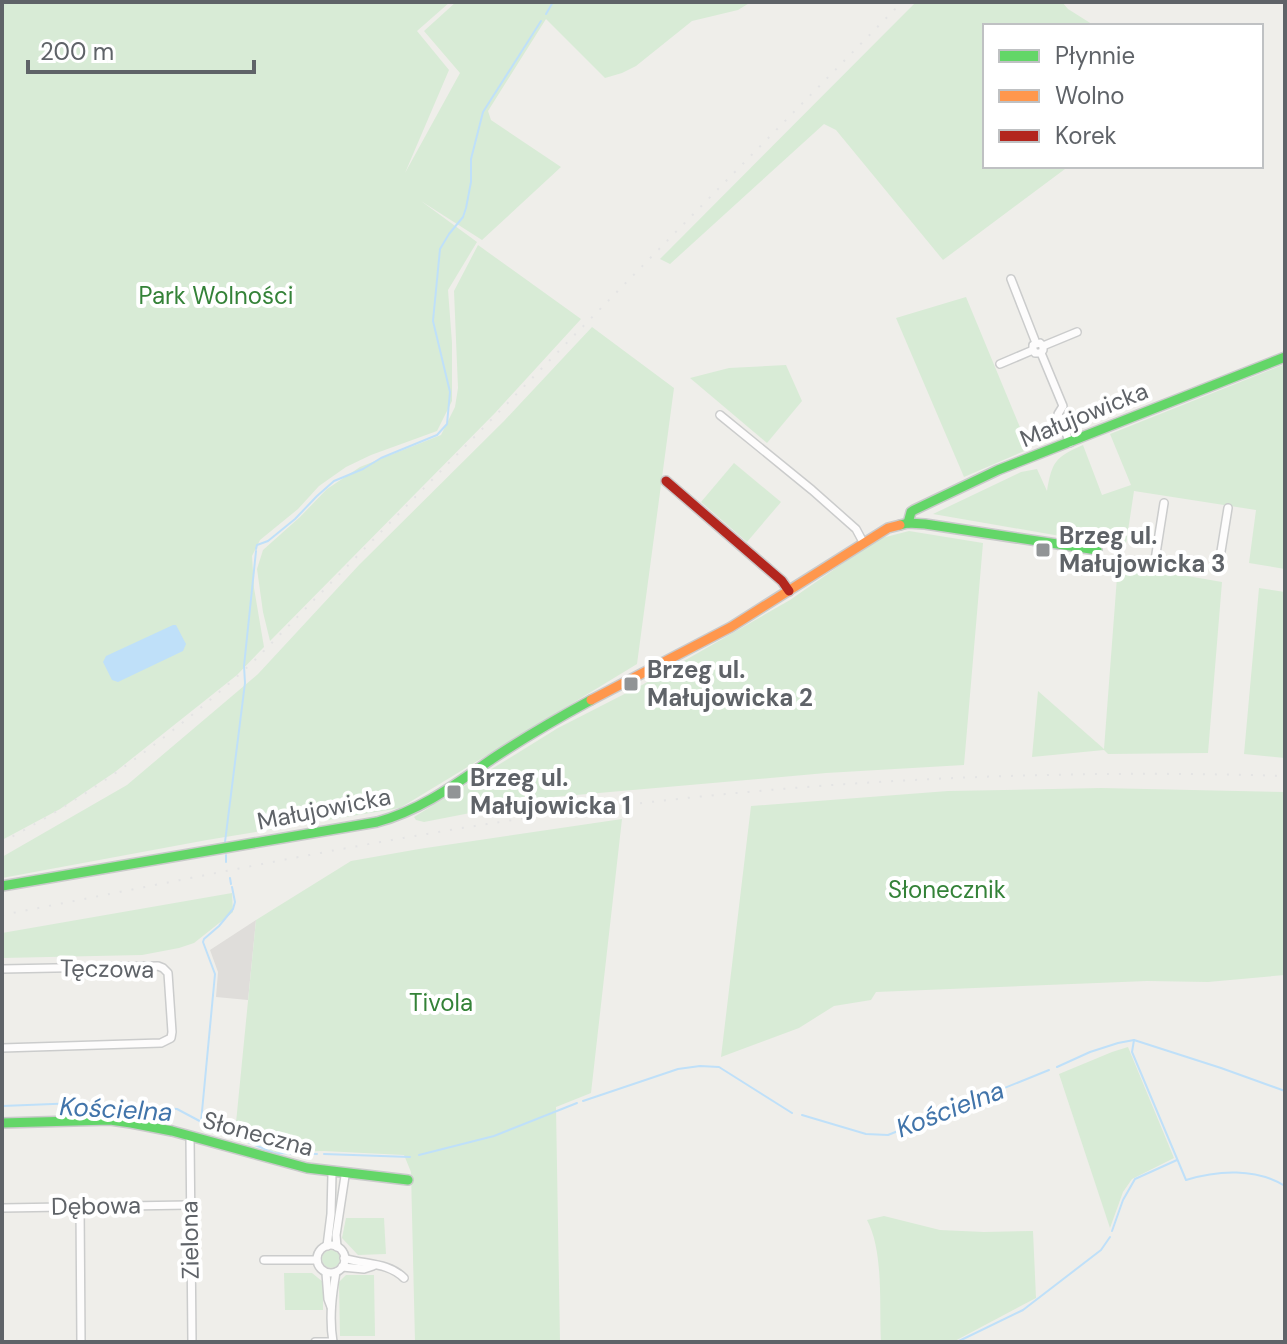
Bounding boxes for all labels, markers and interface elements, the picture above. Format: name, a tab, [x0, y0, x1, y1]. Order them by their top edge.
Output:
scale bar	[28, 24, 254, 74]
legend	[983, 24, 1263, 168]
text: 200 m	[40, 36, 114, 67]
text: Płynnie	[1055, 40, 1135, 71]
text: Wolno	[1055, 80, 1125, 111]
text: Korek	[1055, 120, 1117, 151]
park label: Park Wolności	[139, 280, 293, 311]
street label: Małujowicka	[1015, 375, 1152, 454]
place label: Brzeg ul. Małujowicka 3	[1059, 520, 1225, 579]
marker: Brzeg ul. Małujowicka 3	[1034, 541, 1052, 559]
place label: Brzeg ul. Małujowicka 2	[647, 654, 813, 713]
marker: Brzeg ul. Małujowicka 2	[622, 675, 640, 693]
place label: Brzeg ul. Małujowicka 1	[470, 762, 631, 821]
street label: Małujowicka	[254, 780, 393, 837]
marker: Brzeg ul. Małujowicka 1	[445, 783, 463, 801]
park label: Słonecznik	[888, 874, 1006, 905]
street label: Tęczowa	[60, 952, 154, 985]
park label: Tivola	[409, 987, 473, 1018]
water label: Kościelna	[891, 1073, 1009, 1145]
water label: Kościelna	[59, 1089, 173, 1129]
street label: Słoneczna	[199, 1104, 317, 1163]
street label: Dębowa	[51, 1189, 141, 1222]
street label: Zielona	[173, 1200, 206, 1280]

